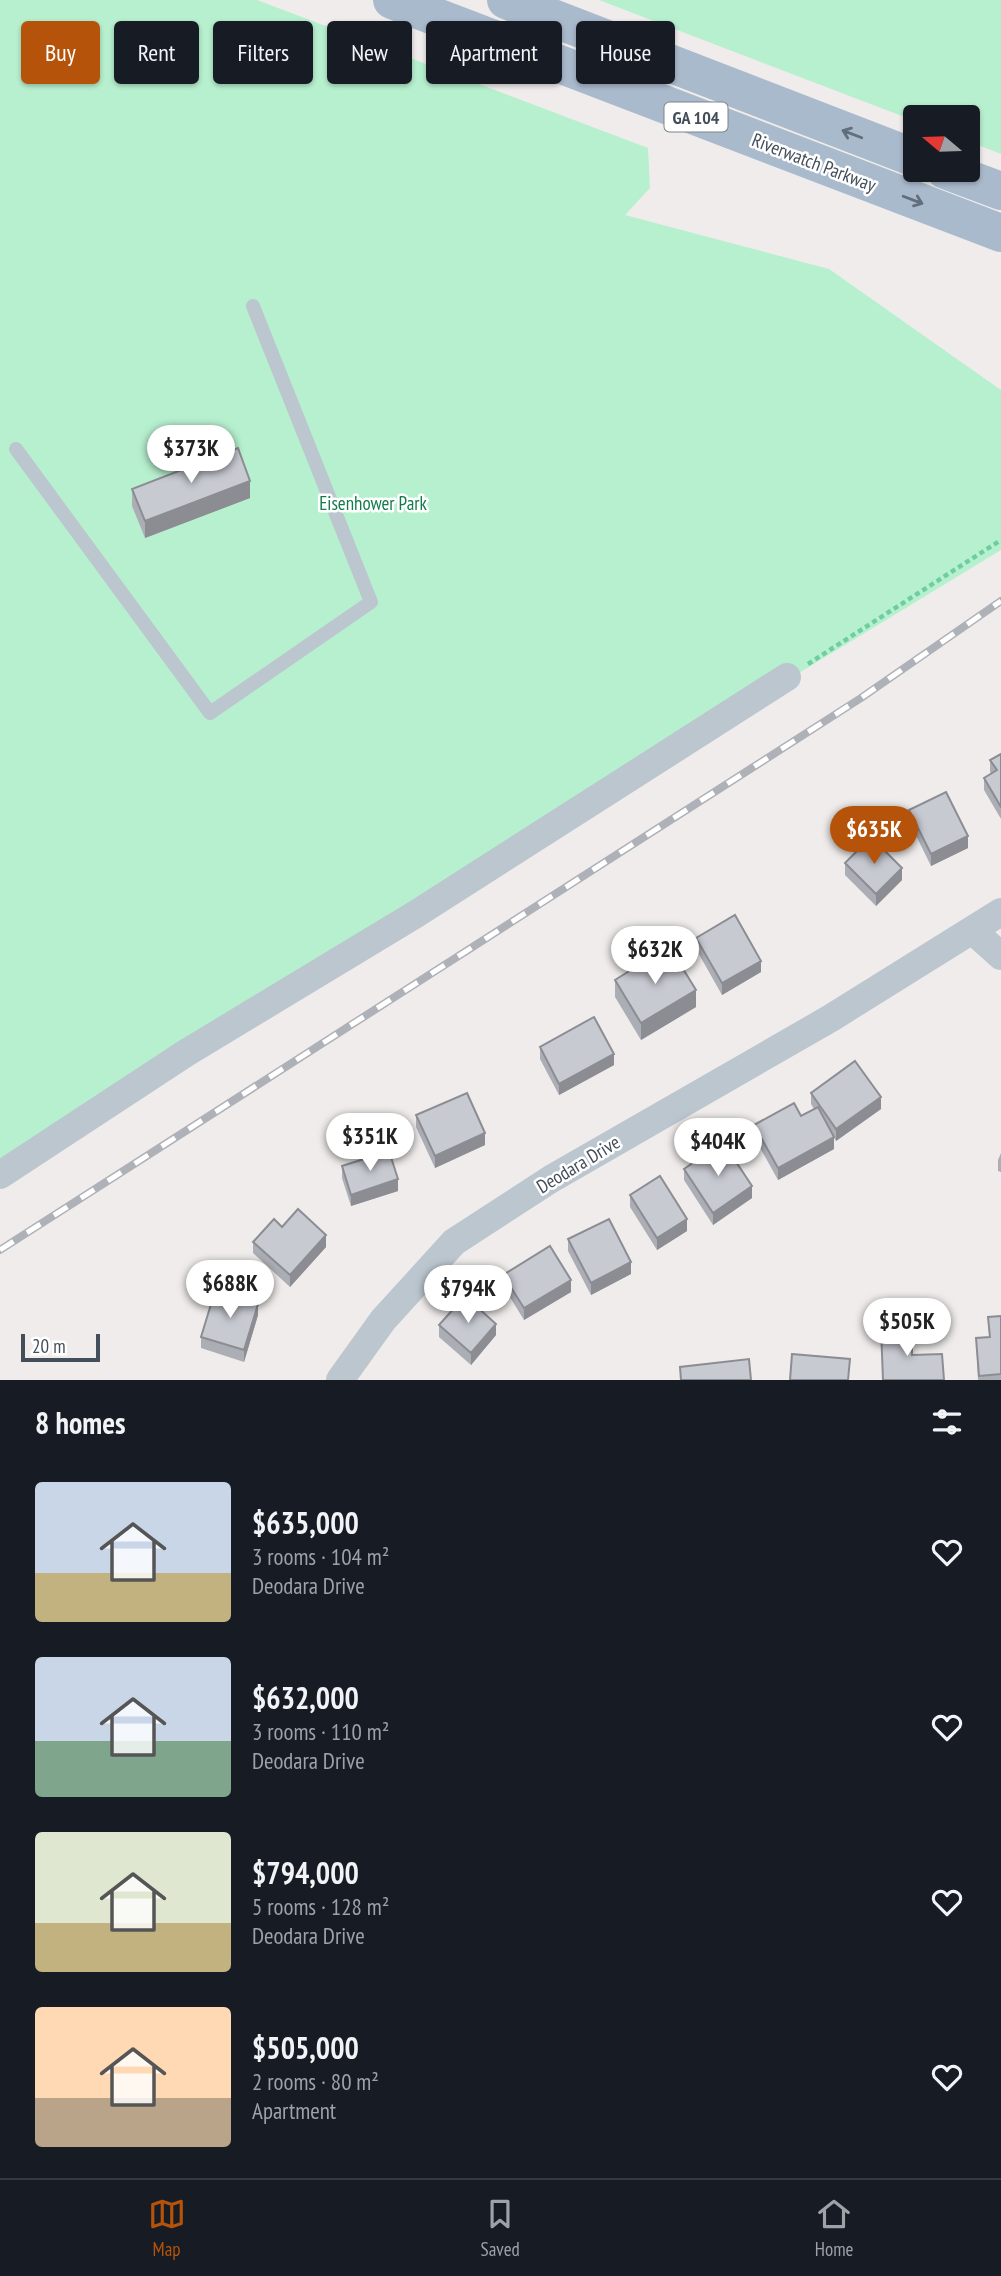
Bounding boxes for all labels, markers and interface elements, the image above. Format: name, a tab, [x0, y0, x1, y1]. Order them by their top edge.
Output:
chip: Buy	[21, 21, 100, 84]
chip: Rent	[114, 21, 199, 84]
chip: Filters	[213, 21, 313, 84]
chip: New	[327, 21, 412, 84]
chip: Apartment	[426, 21, 562, 84]
chip: House	[576, 21, 675, 84]
road number: GA 104	[664, 103, 728, 132]
north arrow	[903, 105, 980, 182]
map controls	[903, 105, 980, 182]
one-way arrow	[841, 126, 863, 139]
street label: Riverwatch Parkway	[749, 127, 880, 197]
one-way arrow	[902, 195, 924, 208]
pin: $373K	[142, 426, 240, 485]
text: $373K	[163, 433, 219, 462]
park label: Eisenhower Park	[319, 491, 427, 515]
pin: $635K	[825, 806, 923, 866]
text: $635K	[846, 814, 902, 843]
pin: $632K	[606, 926, 704, 986]
text: $632K	[627, 934, 683, 963]
pin: $351K	[321, 1114, 419, 1173]
pin: $404K	[669, 1118, 767, 1178]
text: $351K	[342, 1121, 398, 1150]
text: $404K	[690, 1126, 746, 1155]
street label: Deodara Drive	[532, 1130, 624, 1198]
pin: $688K	[181, 1260, 279, 1320]
pin: $794K	[419, 1266, 517, 1325]
text: $688K	[202, 1268, 258, 1297]
text: $794K	[440, 1273, 496, 1302]
pin: $505K	[858, 1298, 956, 1358]
text: $505K	[879, 1306, 935, 1335]
scale bar	[21, 1331, 100, 1363]
text: 20 m	[32, 1334, 66, 1358]
text: 8 homes	[35, 1403, 126, 1442]
icon: filters	[928, 1403, 966, 1441]
text: $635,000	[252, 1503, 359, 1542]
icon: home	[91, 1510, 175, 1594]
icon: heart	[928, 1533, 966, 1571]
text: 3 rooms · 104 m²	[252, 1542, 389, 1571]
text: Deodara Drive	[252, 1571, 365, 1600]
text: $632,000	[252, 1678, 359, 1717]
icon: home	[91, 1685, 175, 1769]
icon: heart	[928, 1708, 966, 1746]
text: 3 rooms · 110 m²	[252, 1717, 389, 1746]
text: Deodara Drive	[252, 1746, 365, 1775]
text: $794,000	[252, 1853, 359, 1892]
icon: home	[91, 1860, 175, 1944]
icon: heart	[928, 1883, 966, 1921]
text: 5 rooms · 128 m²	[252, 1892, 389, 1921]
text: Deodara Drive	[252, 1921, 365, 1950]
text: $505,000	[252, 2028, 359, 2067]
icon: home	[91, 2035, 175, 2119]
icon: heart	[928, 2058, 966, 2096]
text: 2 rooms · 80 m²	[252, 2067, 379, 2096]
text: Apartment	[252, 2096, 336, 2125]
tab: Map	[148, 2195, 186, 2261]
tab: Saved	[481, 2195, 520, 2261]
tab: Home	[815, 2195, 853, 2261]

